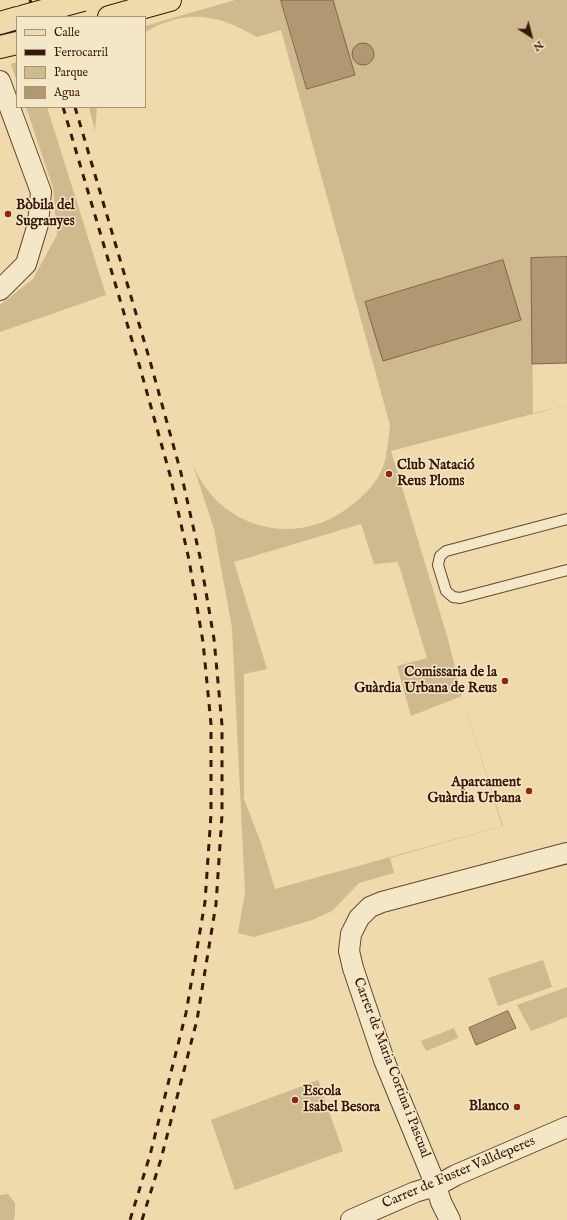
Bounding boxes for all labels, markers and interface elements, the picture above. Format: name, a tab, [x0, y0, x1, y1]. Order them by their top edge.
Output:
legend	[16, 16, 146, 108]
north arrow	[511, 16, 551, 56]
text: Calle	[54, 25, 80, 40]
text: N	[530, 37, 546, 54]
text: Ferrocarril	[54, 45, 108, 60]
text: Parque	[54, 65, 88, 80]
text: Agua	[54, 85, 80, 100]
place label: Bòbila del Sugranyes	[16, 198, 75, 230]
marker: Bòbila del Sugranyes	[3, 209, 13, 219]
place label: Club Natació Reus Ploms	[397, 458, 474, 490]
marker: Club Natació Reus Ploms	[384, 469, 394, 479]
place label: Comissaria de la Guàrdia Urbana de Reus	[354, 665, 497, 698]
marker: Comissaria de la Guàrdia Urbana de Reus	[500, 676, 510, 686]
place label: Aparcament Guàrdia Urbana	[427, 775, 521, 808]
marker: Aparcament Guàrdia Urbana	[524, 786, 534, 796]
street label: Carrer de Maria Cortina i Pascual	[349, 975, 433, 1161]
place label: Escola Isabel Besora	[303, 1084, 380, 1116]
marker: Escola Isabel Besora	[290, 1095, 300, 1105]
place label: Blanco	[469, 1099, 509, 1115]
marker: Blanco	[512, 1102, 522, 1112]
street label: Carrer de Fuster Valldeperes	[380, 1133, 538, 1213]

